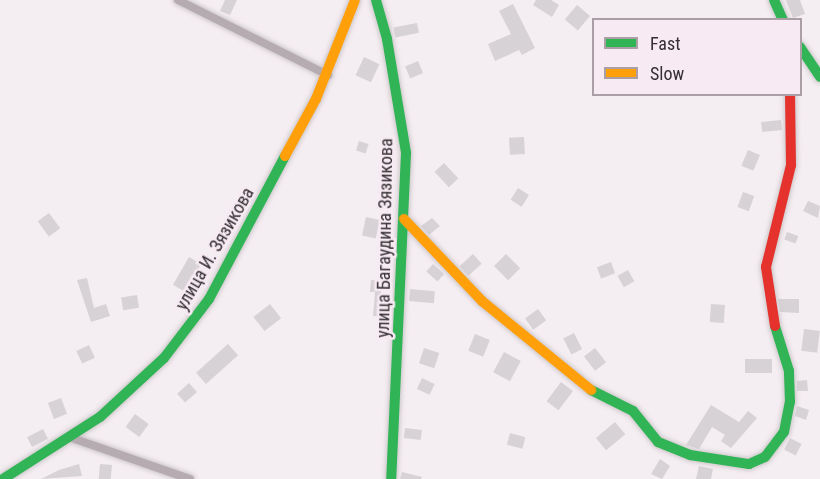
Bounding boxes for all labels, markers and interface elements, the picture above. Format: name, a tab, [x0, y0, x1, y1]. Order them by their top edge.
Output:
legend	[592, 18, 802, 96]
text: Fast	[650, 33, 681, 54]
text: Slow	[650, 63, 684, 84]
street label: улица Багаудина Зязикова	[372, 138, 398, 338]
street label: улица И. Зязикова	[171, 184, 259, 314]

